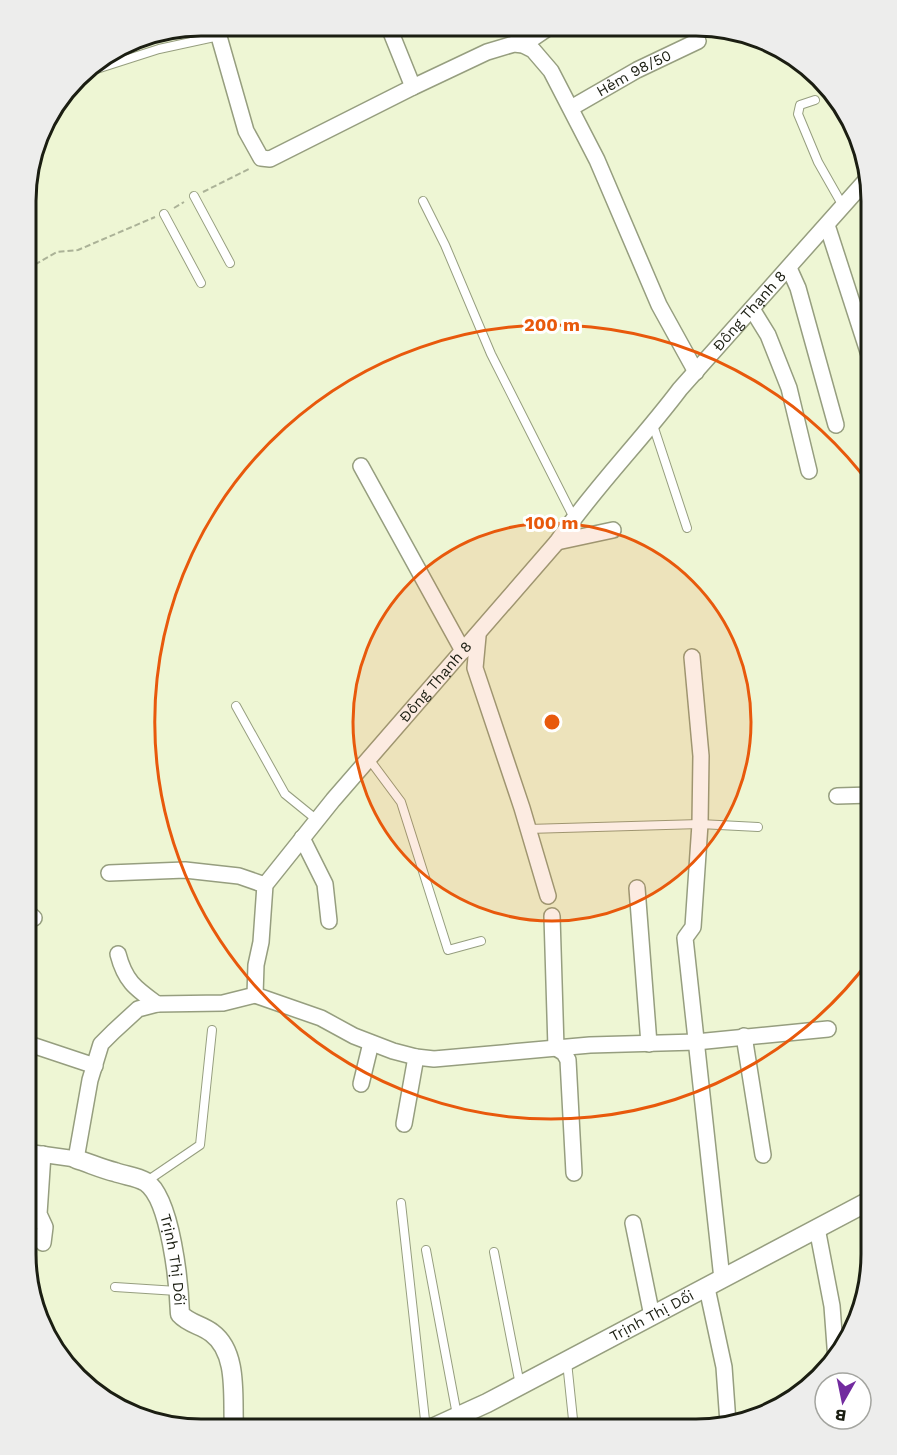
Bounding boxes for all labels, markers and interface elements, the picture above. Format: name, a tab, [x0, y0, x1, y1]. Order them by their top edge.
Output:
street label: Hẻm 98/50	[593, 46, 674, 100]
street label: Đông Thạnh 8	[709, 267, 790, 355]
text: 200 m	[524, 314, 580, 335]
text: 100 m	[525, 512, 579, 533]
street label: Đông Thạnh 8	[396, 638, 476, 726]
centre of rings	[542, 712, 562, 732]
street label: Trịnh Thị Dối	[156, 1212, 189, 1306]
street label: Trịnh Thị Dối	[607, 1286, 697, 1345]
north arrow	[813, 1371, 873, 1431]
text: B	[834, 1405, 848, 1426]

